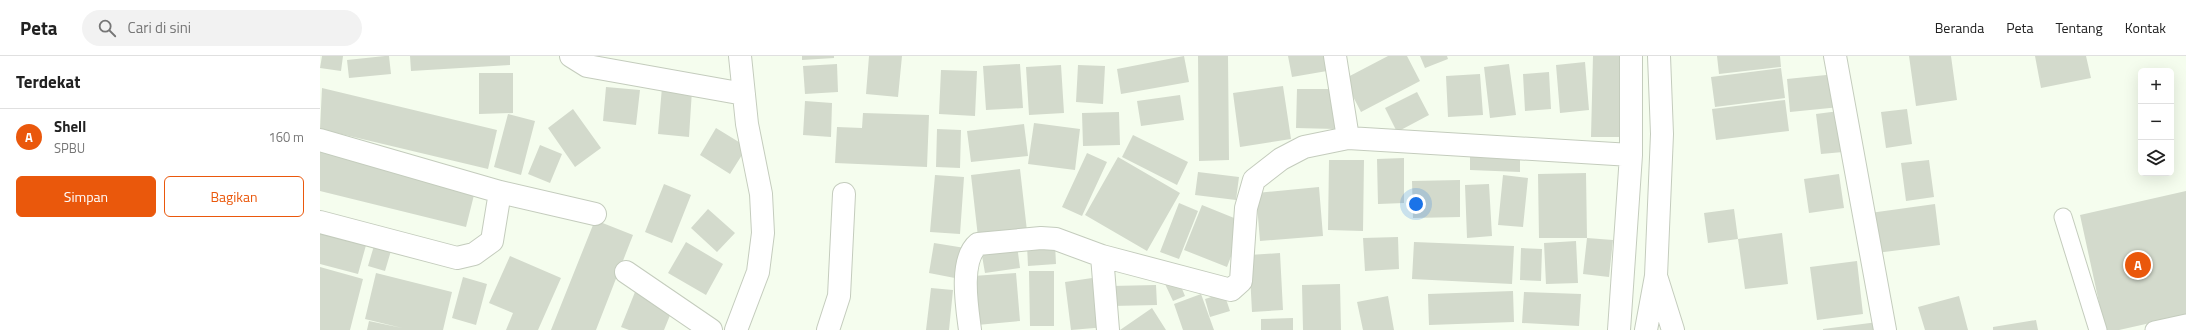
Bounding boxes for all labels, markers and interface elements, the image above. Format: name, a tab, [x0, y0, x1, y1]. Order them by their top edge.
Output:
search box	[82, 10, 362, 46]
text: Peta	[20, 13, 58, 42]
text: Cari di sini	[128, 16, 191, 39]
icon: search	[96, 17, 118, 39]
text: Beranda	[1935, 17, 1984, 38]
text: Peta	[2006, 17, 2033, 38]
text: Tentang	[2055, 17, 2103, 38]
text: Kontak	[2125, 17, 2166, 38]
map controls	[2138, 68, 2174, 176]
button: +	[2138, 68, 2174, 104]
text: Terdekat	[16, 69, 80, 95]
button: −	[2138, 104, 2174, 140]
text: Shell	[54, 115, 86, 138]
text: A	[25, 127, 33, 147]
text: 160 m	[268, 127, 304, 147]
text: SPBU	[54, 138, 85, 158]
button: layers	[2138, 140, 2174, 176]
button: Simpan	[16, 176, 156, 217]
button: Bagikan	[164, 176, 304, 217]
your location	[1406, 194, 1426, 214]
pin: A	[2125, 250, 2151, 280]

